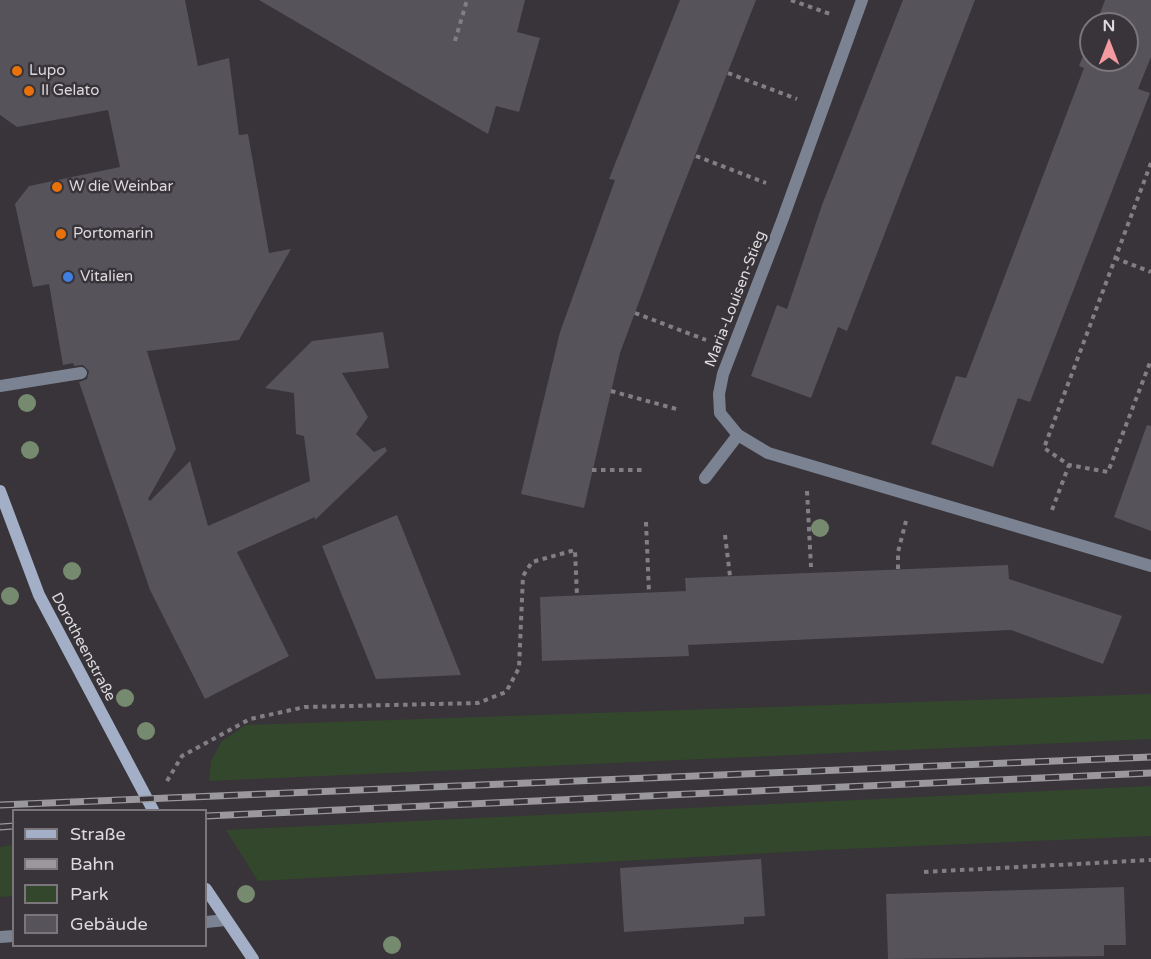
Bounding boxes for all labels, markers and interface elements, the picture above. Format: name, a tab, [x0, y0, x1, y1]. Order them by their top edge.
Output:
north arrow	[1079, 12, 1139, 72]
text: N	[1103, 16, 1115, 36]
place label: Lupo	[29, 62, 65, 80]
marker: Lupo	[10, 64, 24, 78]
place label: Il Gelato	[41, 82, 99, 100]
marker: Il Gelato	[22, 84, 36, 98]
place label: W die Weinbar	[69, 178, 173, 196]
marker: W die Weinbar	[50, 180, 64, 194]
place label: Portomarin	[73, 225, 153, 243]
marker: Portomarin	[54, 227, 68, 241]
street label: Maria-Louisen-Stieg	[702, 228, 770, 370]
place label: Vitalien	[80, 268, 133, 286]
marker: Vitalien	[61, 270, 75, 284]
street label: Dorotheenstraße	[47, 590, 119, 704]
legend	[12, 809, 207, 947]
text: Straße	[70, 823, 126, 845]
text: Bahn	[70, 853, 115, 875]
text: Park	[70, 883, 108, 905]
text: Gebäude	[70, 913, 148, 935]

